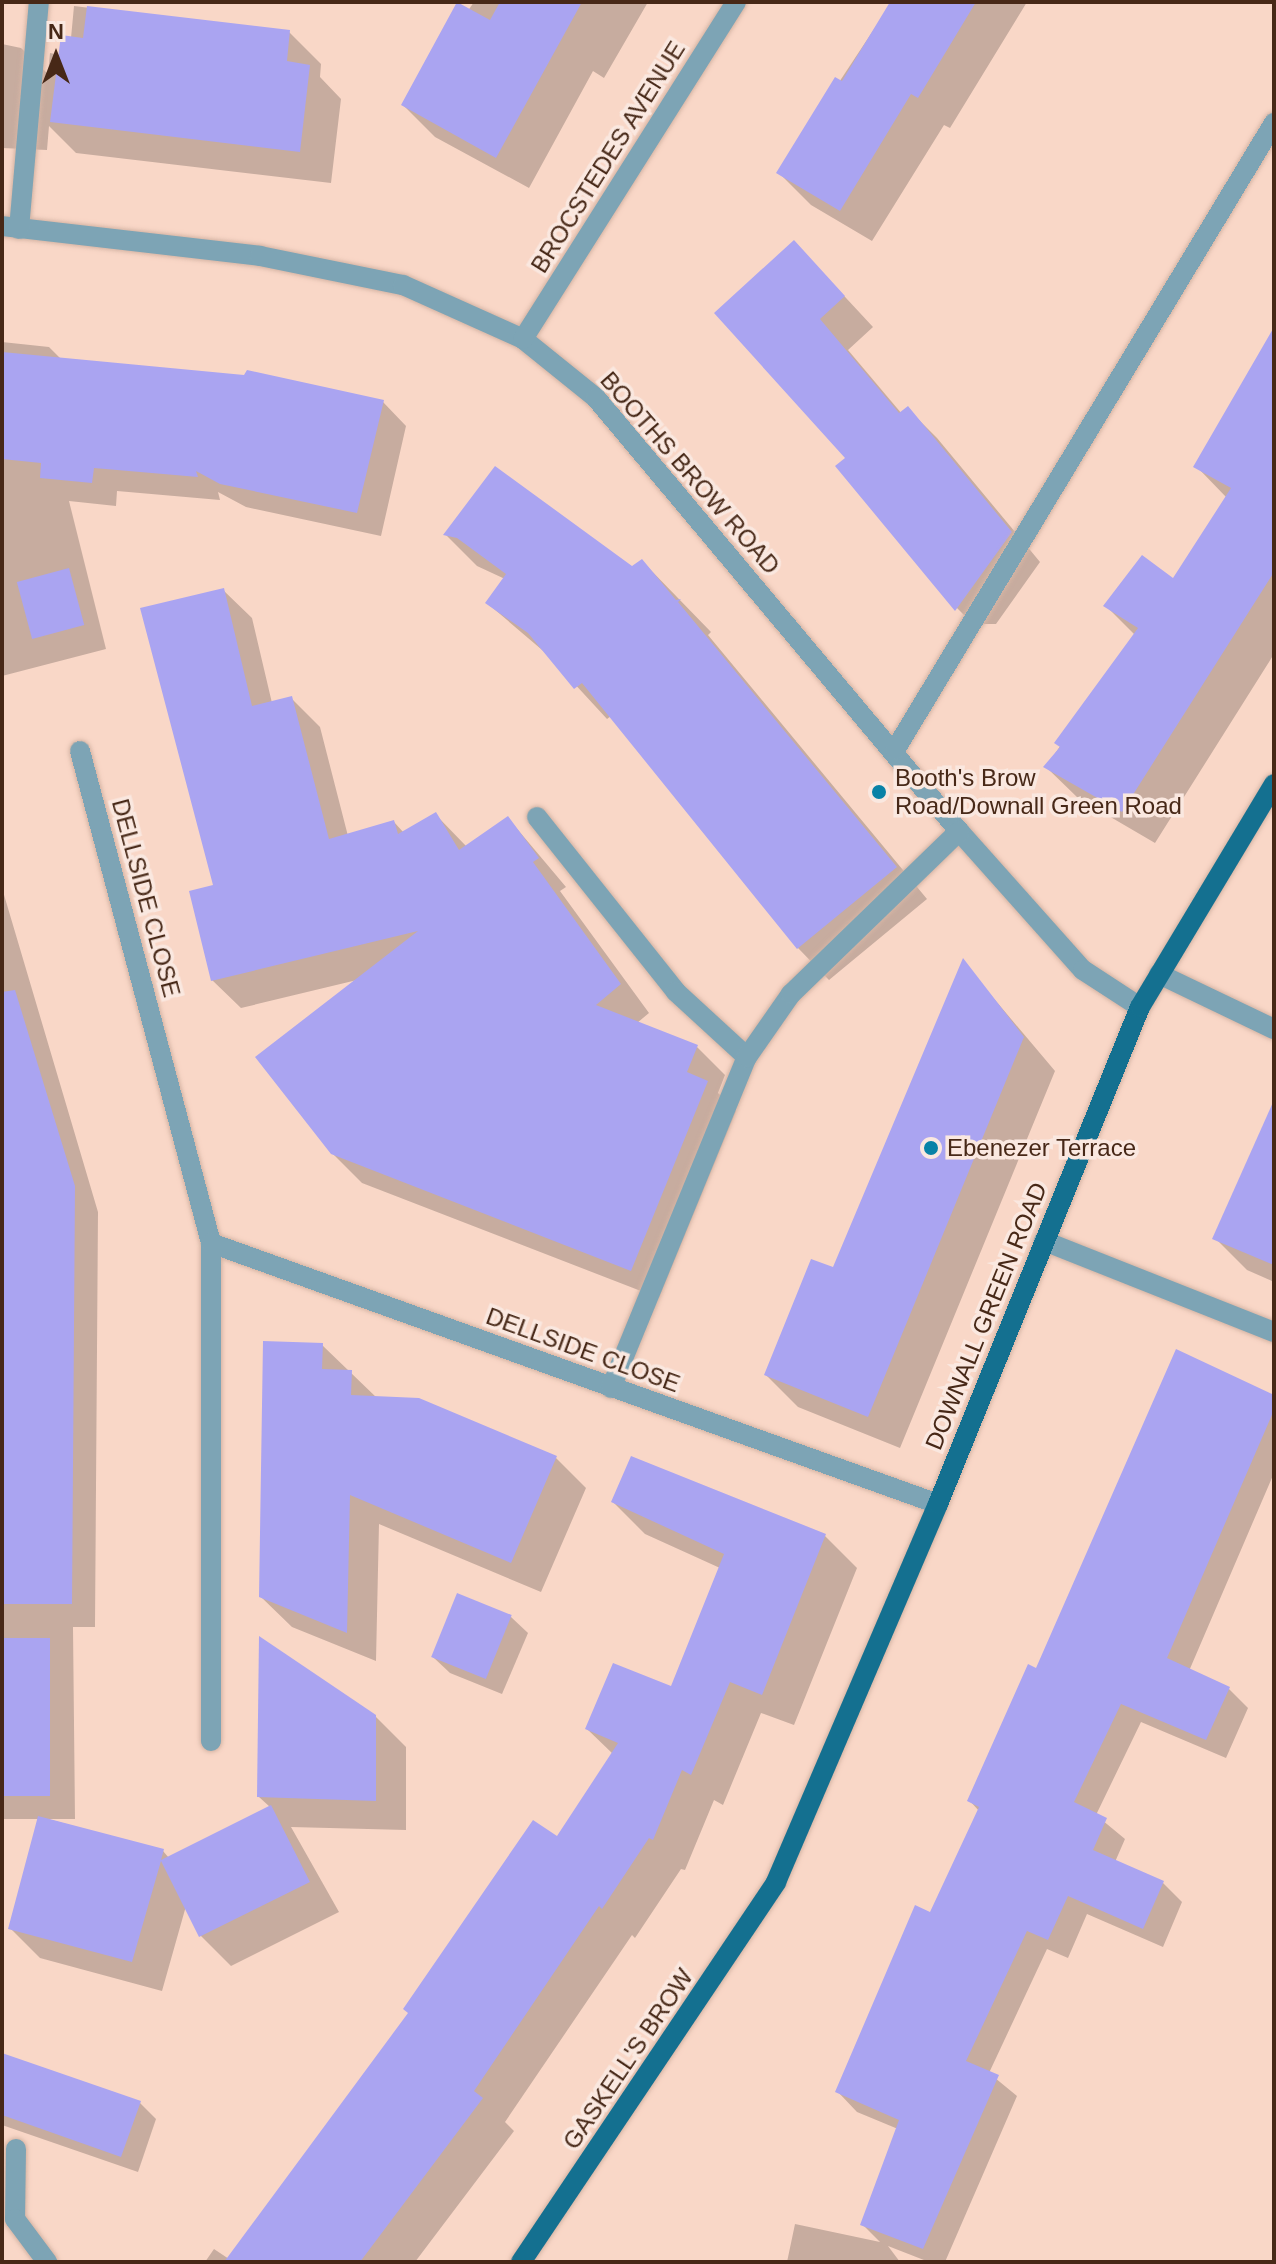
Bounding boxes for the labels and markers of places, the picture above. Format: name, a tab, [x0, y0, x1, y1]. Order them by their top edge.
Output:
place label: Booth's Brow Road/Downall Green Road	[895, 764, 1182, 820]
marker: Booth's Brow Road/Downall Green Road	[870, 783, 888, 801]
place label: Ebenezer Terrace	[947, 1134, 1136, 1162]
marker: Ebenezer Terrace	[922, 1139, 940, 1157]

